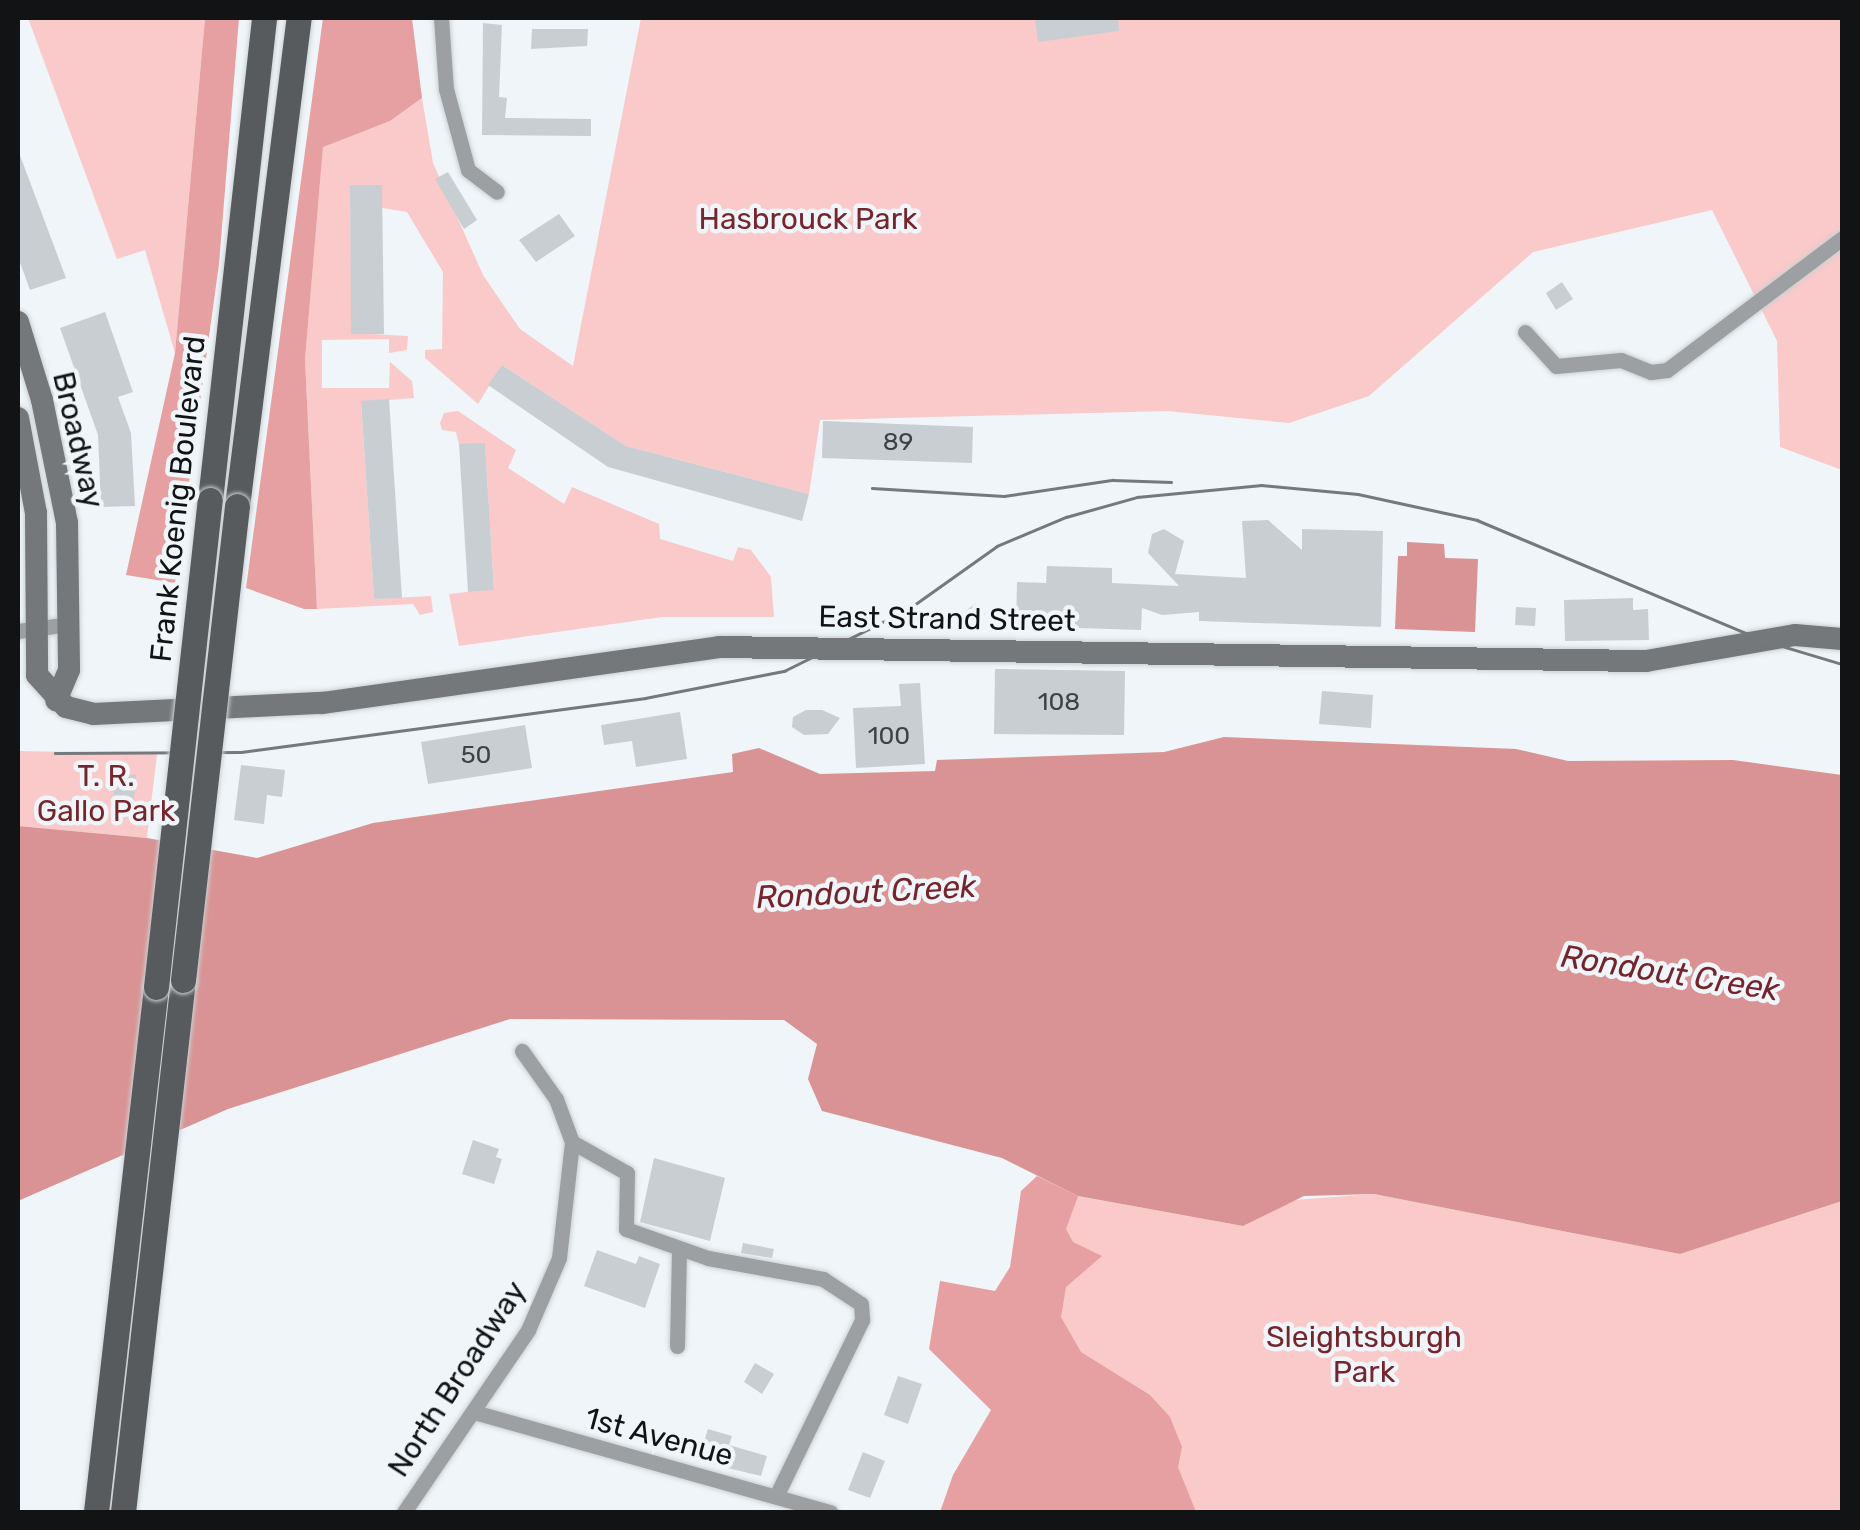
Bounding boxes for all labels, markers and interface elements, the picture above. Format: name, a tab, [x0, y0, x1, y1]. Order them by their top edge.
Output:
park label: Hasbrouck Park	[698, 201, 918, 237]
street label: Frank Koenig Boulevard	[143, 334, 213, 664]
street label: Broadway	[45, 368, 111, 512]
house number: 89	[883, 427, 913, 457]
street label: East Strand Street	[818, 599, 1076, 639]
house number: 108	[1038, 687, 1080, 717]
house number: 100	[868, 721, 910, 751]
house number: 50	[461, 740, 491, 770]
park label: T. R. Gallo Park	[37, 758, 175, 828]
water label: Rondout Creek	[755, 867, 977, 917]
water label: Rondout Creek	[1558, 937, 1782, 1009]
street label: North Broadway	[380, 1274, 534, 1484]
park label: Sleightsburgh Park	[1266, 1319, 1462, 1390]
street label: 1st Avenue	[581, 1400, 737, 1474]

